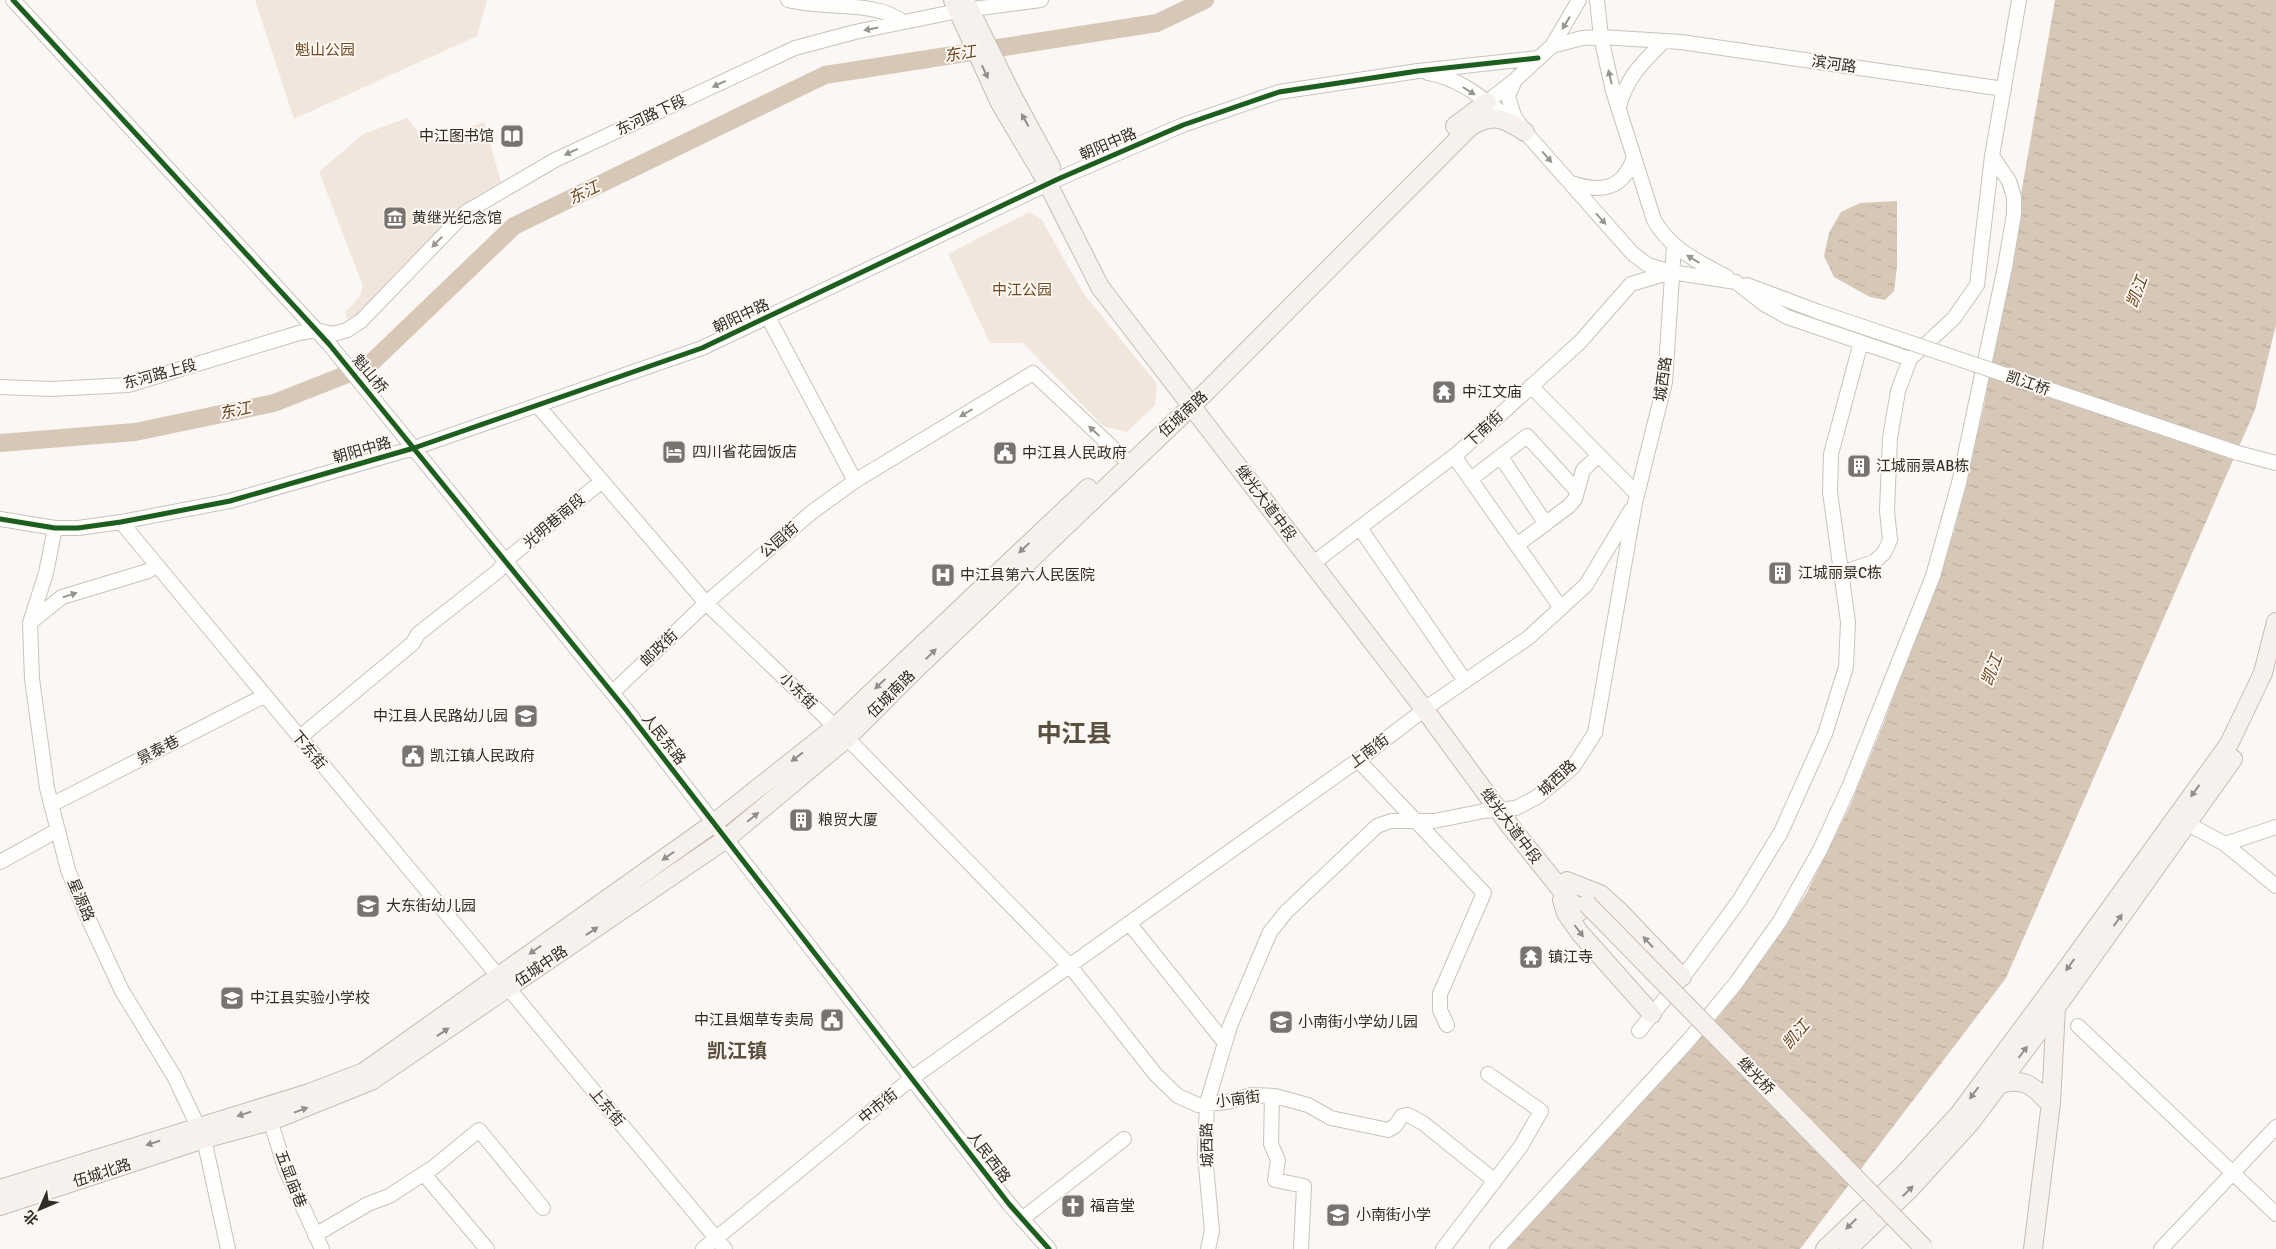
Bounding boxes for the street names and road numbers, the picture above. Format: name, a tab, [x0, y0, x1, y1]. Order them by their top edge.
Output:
street label: 滨河路	[1810, 52, 1858, 76]
street label: 东河路下段	[613, 91, 689, 139]
street label: 朝阳中路	[1077, 124, 1139, 164]
street label: 朝阳中路	[710, 295, 772, 337]
street label: 魁山桥	[349, 351, 391, 397]
street label: 城西路	[1651, 355, 1675, 403]
street label: 东河路上段	[121, 356, 199, 392]
street label: 凯江桥	[2004, 367, 2052, 399]
street label: 伍城南路	[1155, 387, 1211, 441]
street label: 下南街	[1461, 407, 1507, 451]
street label: 朝阳中路	[331, 433, 393, 467]
street label: 继光大道中段	[1232, 462, 1300, 544]
street label: 光明巷南段	[519, 490, 589, 552]
street label: 公园街	[756, 518, 802, 562]
street label: 邮政街	[637, 626, 681, 670]
street label: 伍城南路	[863, 666, 919, 722]
street label: 小东街	[776, 669, 820, 713]
street label: 人民东路	[638, 710, 690, 768]
street label: 下东街	[288, 727, 330, 773]
street label: 上南街	[1346, 730, 1392, 772]
street label: 景泰巷	[134, 732, 182, 768]
street label: 城西路	[1534, 756, 1580, 800]
street label: 继光大道中段	[1477, 785, 1545, 867]
street label: 星源路	[64, 876, 98, 924]
street label: 伍城中路	[511, 942, 571, 990]
street label: 继光桥	[1734, 1054, 1778, 1098]
street label: 上东街	[586, 1084, 628, 1130]
street label: 中市街	[855, 1085, 901, 1127]
street label: 小南街	[1215, 1087, 1261, 1111]
street label: 城西路	[1198, 1122, 1216, 1168]
street label: 人民西路	[964, 1128, 1014, 1186]
street label: 五显庙巷	[272, 1148, 310, 1210]
street label: 伍城北路	[71, 1155, 133, 1191]

